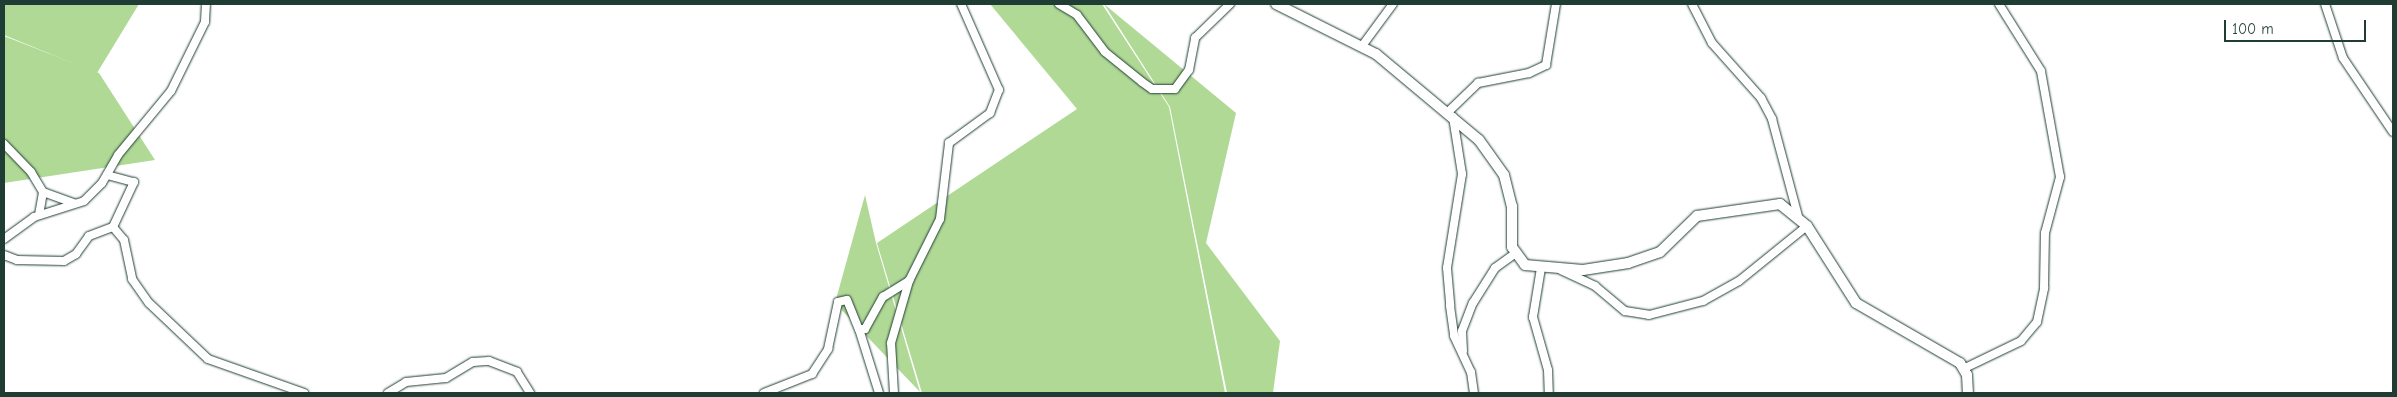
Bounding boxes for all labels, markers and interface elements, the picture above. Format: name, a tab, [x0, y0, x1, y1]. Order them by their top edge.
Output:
scale bar	[2227, 10, 2370, 42]
text: 100 m	[2232, 20, 2274, 38]

